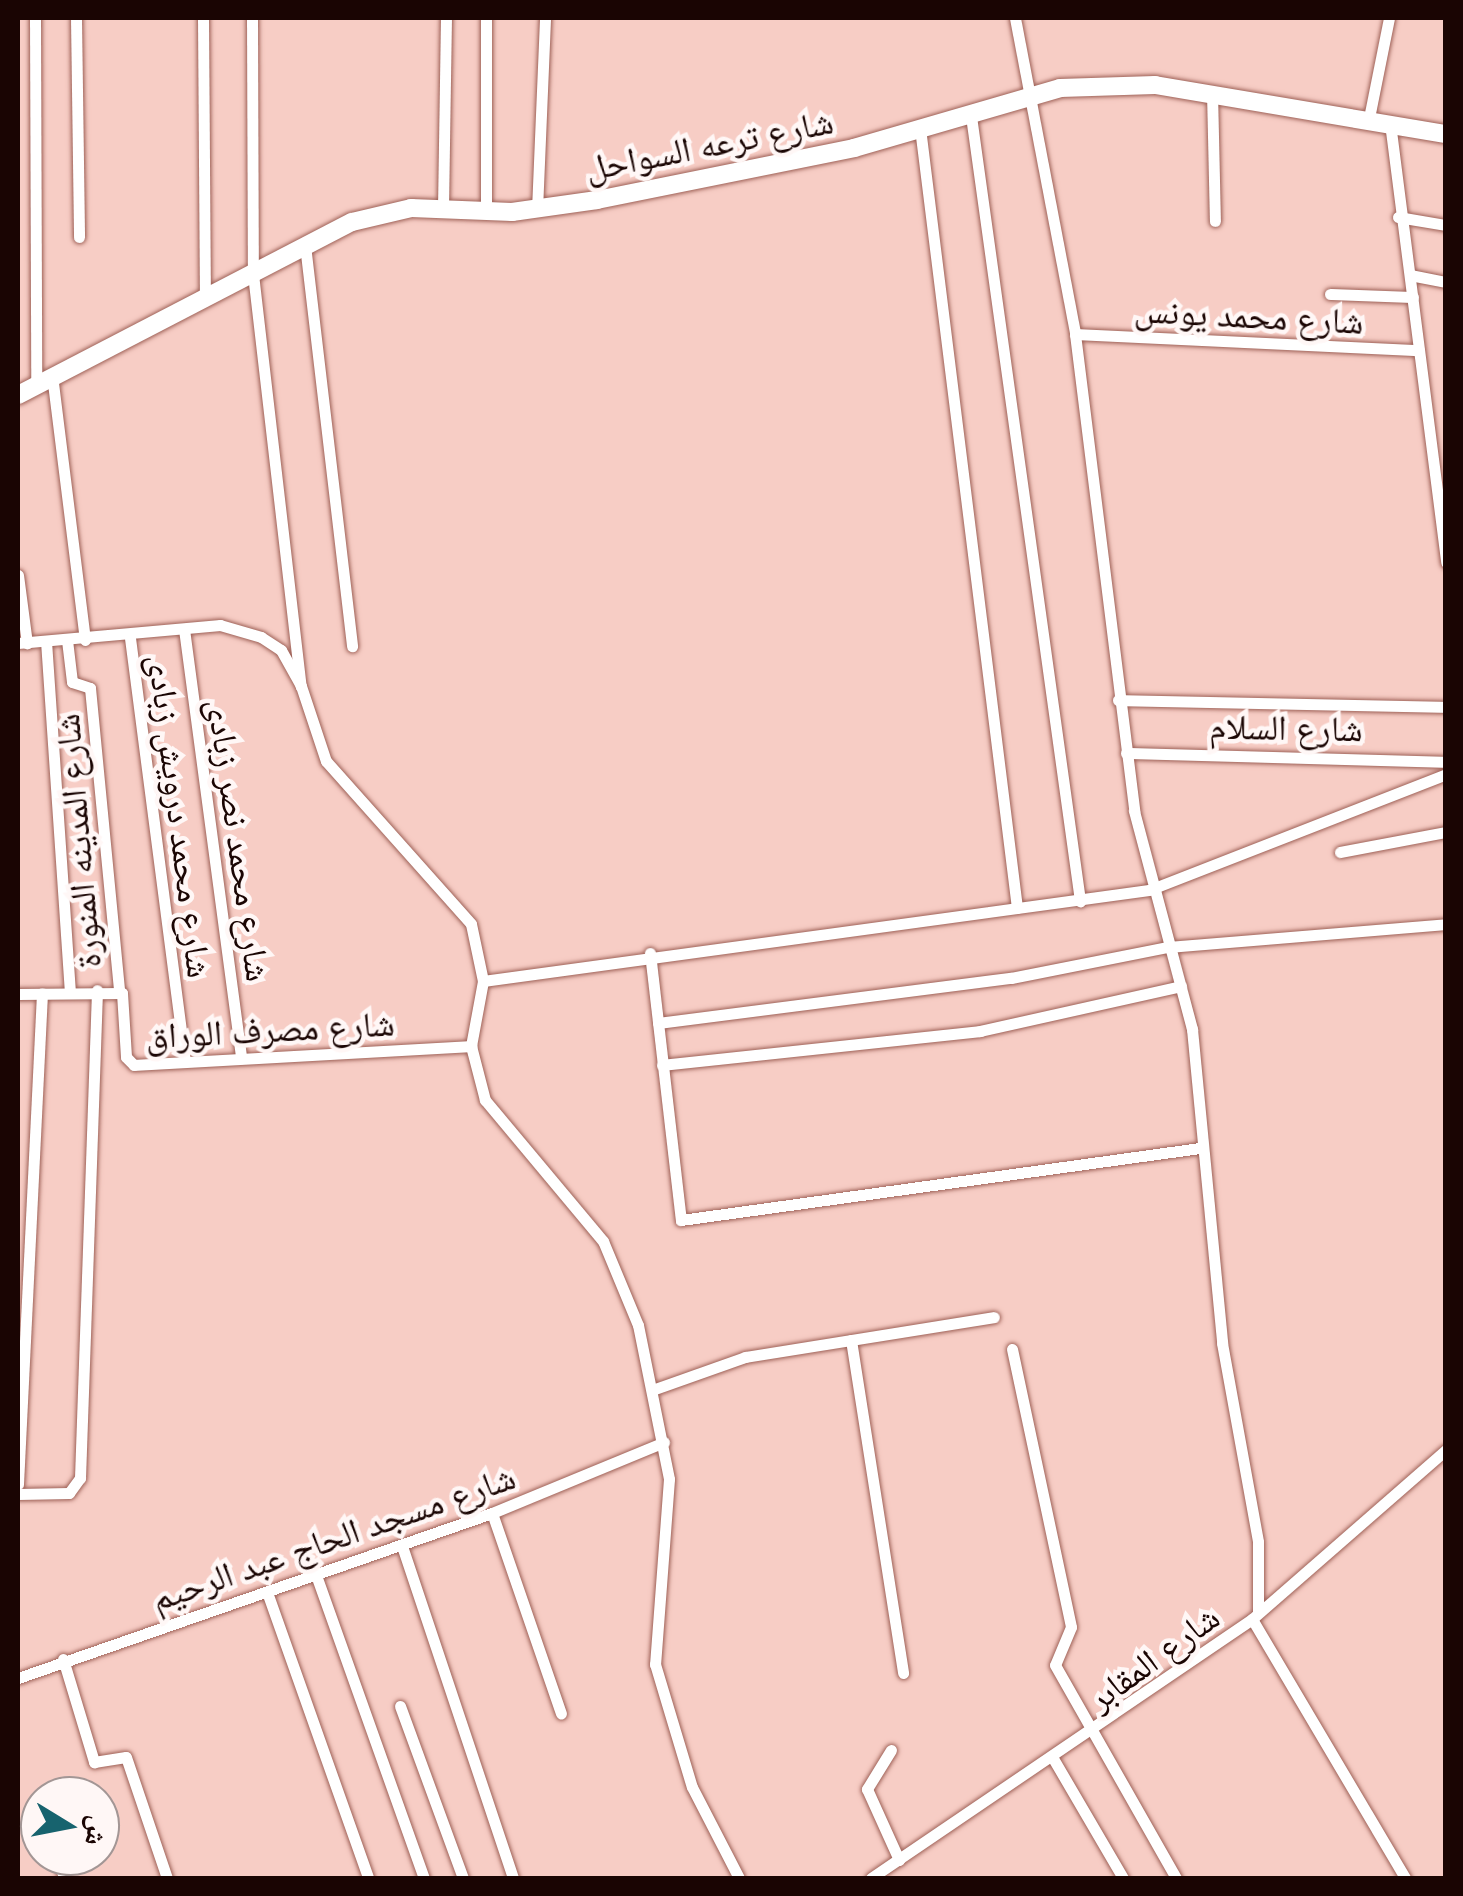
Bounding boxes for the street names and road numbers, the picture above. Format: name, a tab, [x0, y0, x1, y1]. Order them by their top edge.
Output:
street label: شارع ترعه السواحل	[581, 99, 837, 189]
street label: شارع محمد يونس	[1133, 288, 1365, 342]
street label: شارع محمد درويش زبادى	[140, 652, 222, 980]
street label: شارع محمد نصر زبادى	[199, 696, 281, 984]
street label: شارع السلام	[1209, 705, 1363, 749]
street label: شارع المدينه المنورة	[45, 712, 109, 970]
street label: شارع مصرف الوراق	[144, 1002, 396, 1056]
street label: شارع مسجد الحاج عبد الرحيم	[146, 1455, 520, 1619]
street label: شارع المقابر	[1079, 1595, 1227, 1719]

